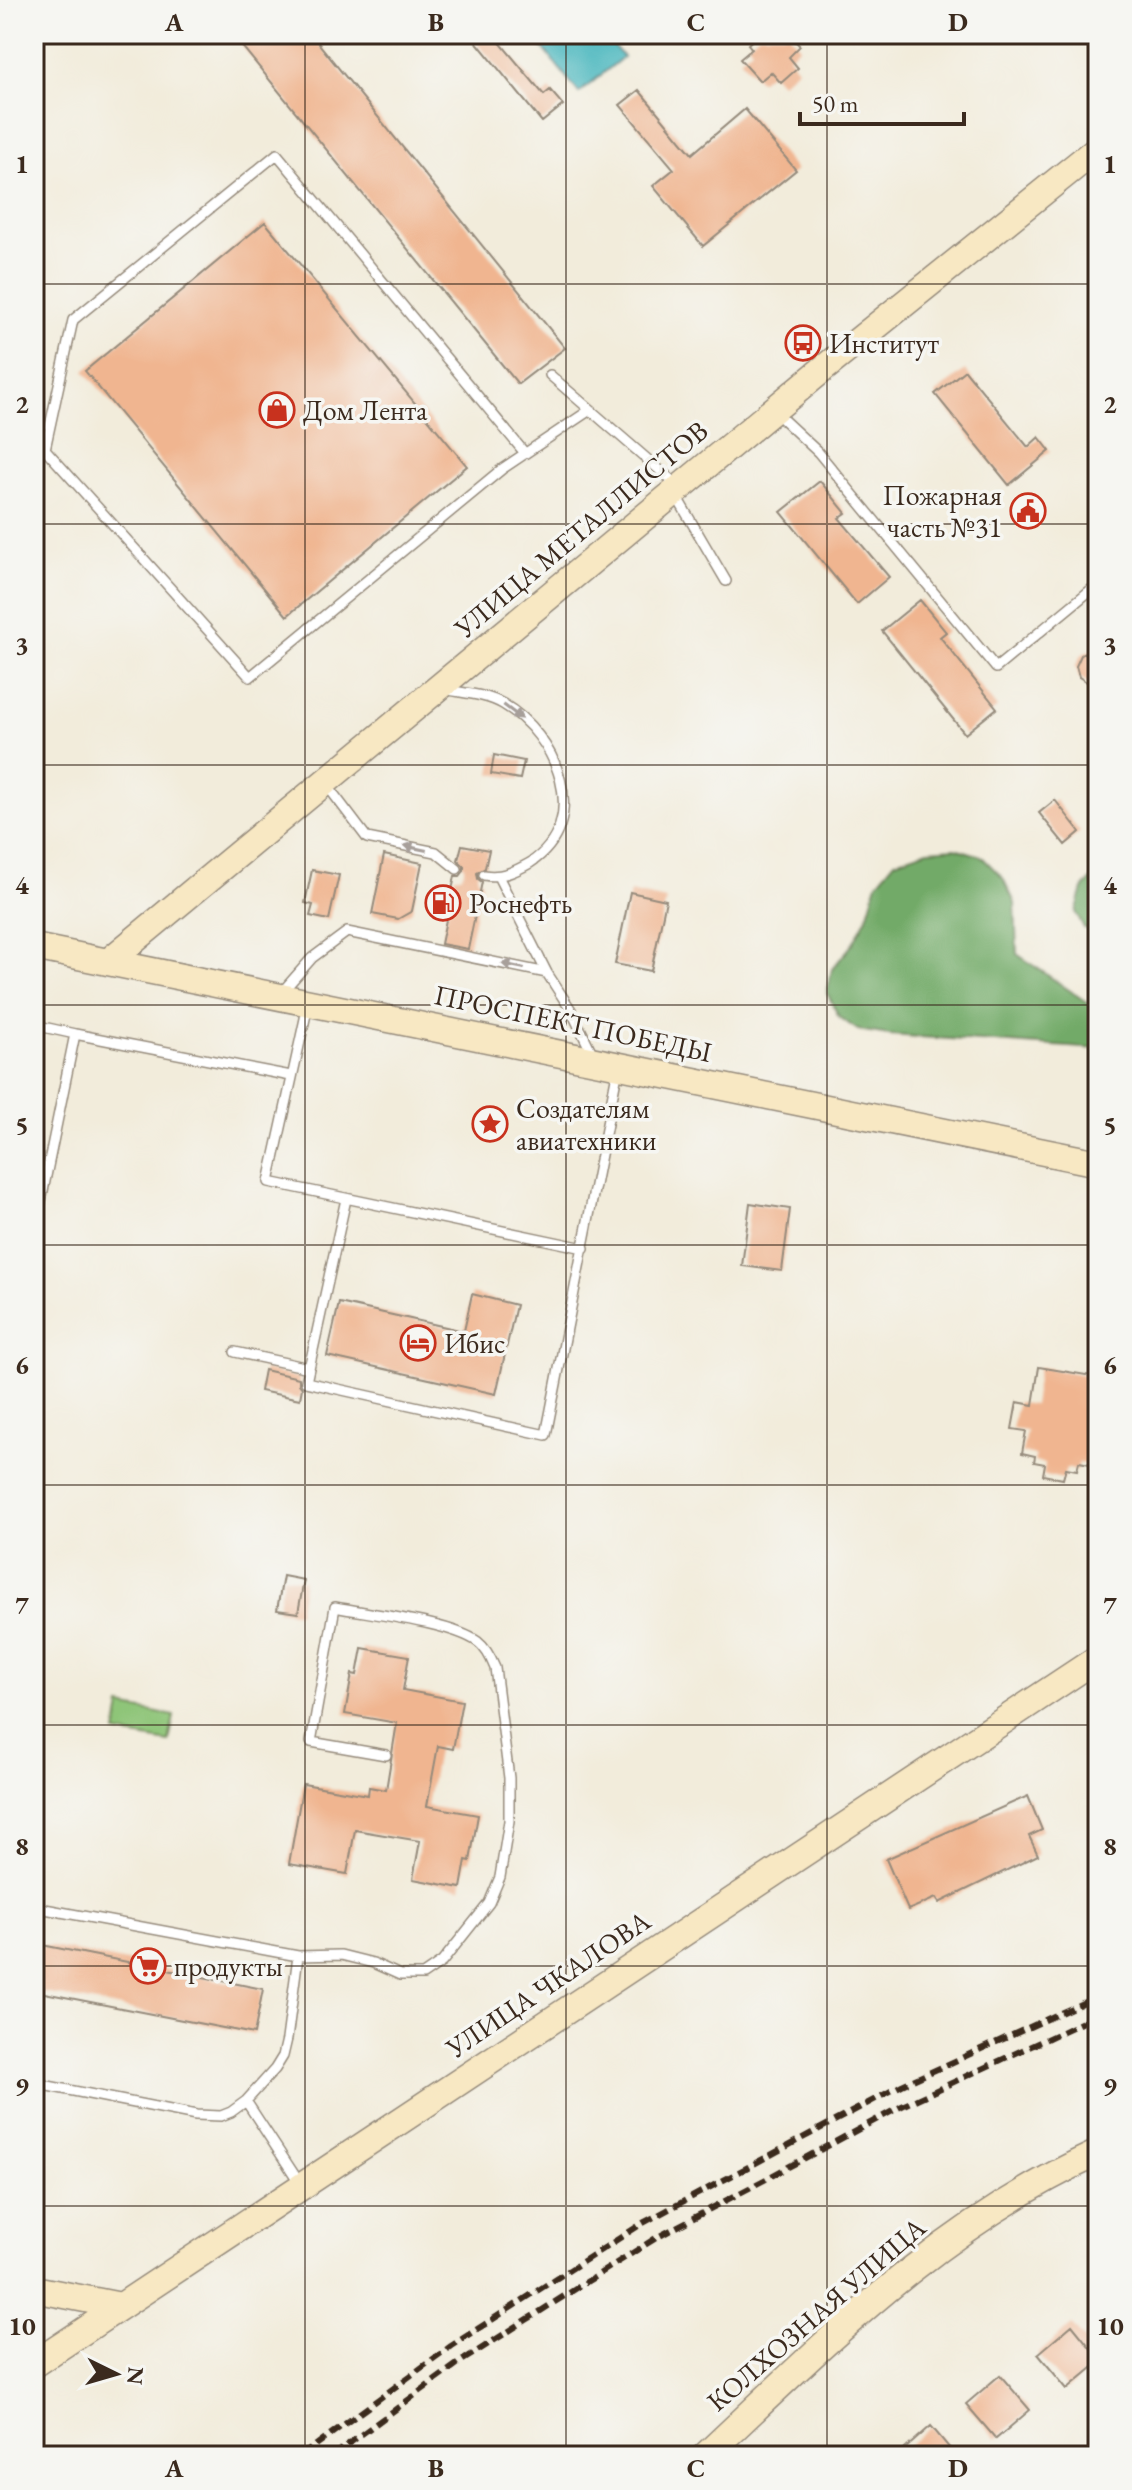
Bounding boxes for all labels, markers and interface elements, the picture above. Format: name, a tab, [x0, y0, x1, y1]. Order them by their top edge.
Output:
text: A	[164, 5, 184, 39]
text: B	[428, 5, 444, 39]
text: C	[687, 5, 705, 39]
text: D	[948, 5, 968, 39]
scale bar	[800, 76, 964, 126]
text: 50 m	[812, 88, 859, 119]
text: 1	[15, 147, 29, 181]
text: 1	[1103, 147, 1117, 181]
bus stop icon: Институт	[784, 324, 822, 362]
place label: Институт	[829, 325, 939, 361]
text: 2	[15, 387, 29, 421]
text: 2	[1103, 387, 1117, 421]
shop icon: Дом Лента	[258, 391, 296, 429]
place label: Дом Лента	[303, 392, 428, 428]
street label: УЛИЦА МЕТАЛЛИСТОВ	[446, 412, 715, 646]
place label: Пожарная часть №31	[882, 477, 1002, 545]
public building icon: Пожарная часть №31	[1009, 492, 1047, 530]
text: 3	[15, 628, 29, 662]
text: 3	[1103, 628, 1117, 662]
one-way arrow	[503, 703, 523, 719]
one-way arrow	[402, 841, 427, 854]
text: 4	[15, 868, 29, 902]
text: 4	[1103, 868, 1117, 902]
fuel station icon: Роснефть	[424, 884, 462, 922]
place label: Роснефть	[469, 885, 572, 921]
one-way arrow	[500, 959, 525, 972]
street label: ПРОСПЕКТ ПОБЕДЫ	[431, 976, 715, 1070]
place label: Создателям авиатехники	[516, 1090, 657, 1158]
place icon: Создателям авиатехники	[471, 1105, 509, 1143]
text: 5	[15, 1108, 29, 1142]
text: 5	[1103, 1108, 1117, 1142]
hotel icon: Ибис	[399, 1324, 437, 1362]
place label: Ибис	[444, 1325, 506, 1361]
text: 6	[15, 1348, 29, 1382]
text: 6	[1103, 1348, 1117, 1382]
text: 7	[15, 1588, 29, 1622]
text: 7	[1103, 1588, 1117, 1622]
text: 8	[15, 1829, 29, 1863]
text: 8	[1103, 1829, 1117, 1863]
street label: УЛИЦА ЧКАЛОВА	[438, 1902, 658, 2066]
supermarket icon: продукты	[129, 1947, 167, 1985]
place label: продукты	[174, 1948, 283, 1984]
text: 9	[15, 2069, 29, 2103]
text: 9	[1103, 2069, 1117, 2103]
street label: КОЛХОЗНАЯ УЛИЦА	[699, 2209, 933, 2419]
text: 10	[8, 2309, 36, 2343]
text: 10	[1096, 2309, 1124, 2343]
north arrow	[76, 2334, 156, 2414]
text: N	[120, 2366, 151, 2386]
text: A	[164, 2451, 184, 2485]
text: B	[428, 2451, 444, 2485]
text: C	[687, 2451, 705, 2485]
text: D	[948, 2451, 968, 2485]

